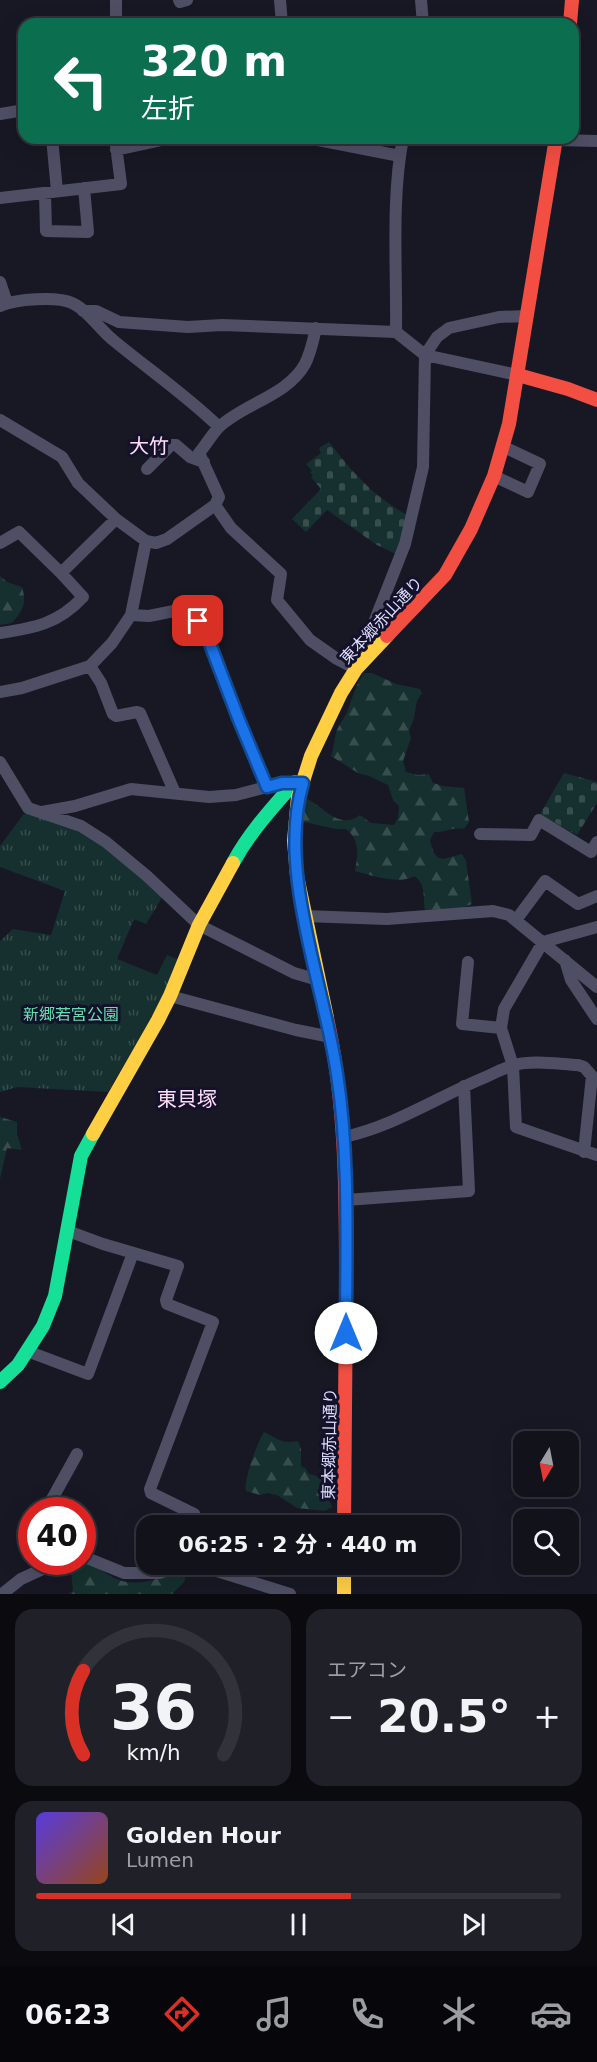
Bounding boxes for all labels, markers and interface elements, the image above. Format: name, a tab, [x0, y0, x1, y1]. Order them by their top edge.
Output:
text: 320 m	[141, 37, 287, 86]
icon: left	[42, 42, 120, 120]
text: 左折	[141, 93, 195, 124]
district label: 大竹	[129, 434, 169, 458]
street label: 東本郷赤山通り	[336, 573, 427, 668]
pin	[172, 595, 223, 646]
icon: arrive	[181, 604, 214, 637]
park label: 新郷若宮公園	[23, 1005, 119, 1024]
district label: 東貝塚	[157, 1087, 217, 1111]
position arrow	[314, 1301, 378, 1365]
street label: 東本郷赤山通り	[319, 1388, 340, 1500]
north arrow	[513, 1431, 579, 1497]
map controls	[513, 1431, 579, 1575]
speed limit sign: 40	[18, 1497, 96, 1575]
button: search	[513, 1509, 579, 1575]
text: 06:25 · 2 分 · 440 m	[179, 1532, 417, 1557]
text: エアコン	[327, 1658, 407, 1682]
text: 36	[110, 1671, 196, 1744]
text: 20.5°	[377, 1690, 511, 1743]
text: −	[327, 1697, 355, 1736]
text: +	[533, 1697, 561, 1736]
text: km/h	[126, 1740, 180, 1765]
text: Golden Hour	[126, 1823, 281, 1848]
text: Lumen	[126, 1848, 194, 1872]
icon: previous	[107, 1908, 140, 1941]
icon: pause	[282, 1908, 315, 1941]
icon: next	[457, 1908, 490, 1941]
icon: directions	[161, 1993, 203, 2035]
icon: music	[253, 1993, 295, 2035]
icon: phone	[346, 1993, 388, 2035]
icon: climate	[438, 1993, 480, 2035]
icon: car	[530, 1993, 572, 2035]
text: 06:23	[25, 1999, 111, 2030]

